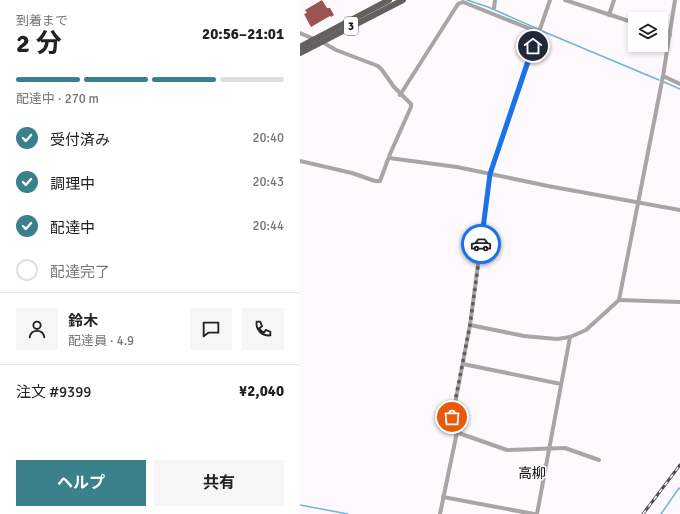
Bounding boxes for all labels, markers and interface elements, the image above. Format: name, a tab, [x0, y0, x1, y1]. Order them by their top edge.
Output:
map controls	[628, 12, 668, 52]
button: layers	[628, 12, 668, 52]
text: 到着まで	[16, 13, 68, 29]
road number: 3	[344, 17, 358, 35]
text: 20:56–21:01	[202, 25, 284, 43]
text: 2 分	[16, 28, 62, 60]
pin	[516, 29, 550, 63]
icon: home	[522, 35, 544, 57]
text: 配達中 · 270 m	[16, 91, 99, 107]
icon: check	[16, 127, 38, 149]
text: 20:40	[252, 130, 284, 146]
text: 受付済み	[50, 131, 110, 149]
icon: check	[16, 171, 38, 193]
text: 20:43	[252, 174, 284, 190]
text: 調理中	[50, 175, 95, 193]
icon: check	[16, 215, 38, 237]
text: 20:44	[252, 218, 284, 234]
text: 配達中	[50, 219, 95, 237]
courier	[461, 224, 501, 264]
icon: car	[470, 233, 492, 255]
text: 配達完了	[50, 263, 110, 281]
button: person	[16, 308, 58, 350]
button: chat	[190, 308, 232, 350]
button: phone	[242, 308, 284, 350]
text: 鈴木	[68, 312, 98, 330]
text: 配達員 · 4.9	[68, 333, 134, 349]
text: ¥2,040	[239, 382, 284, 400]
text: 注文 #9399	[16, 383, 91, 401]
pin	[435, 400, 469, 434]
icon: bag	[441, 406, 463, 428]
button: ヘルプ	[16, 460, 146, 506]
button: 共有	[154, 460, 284, 506]
district label: 高柳	[518, 465, 546, 482]

